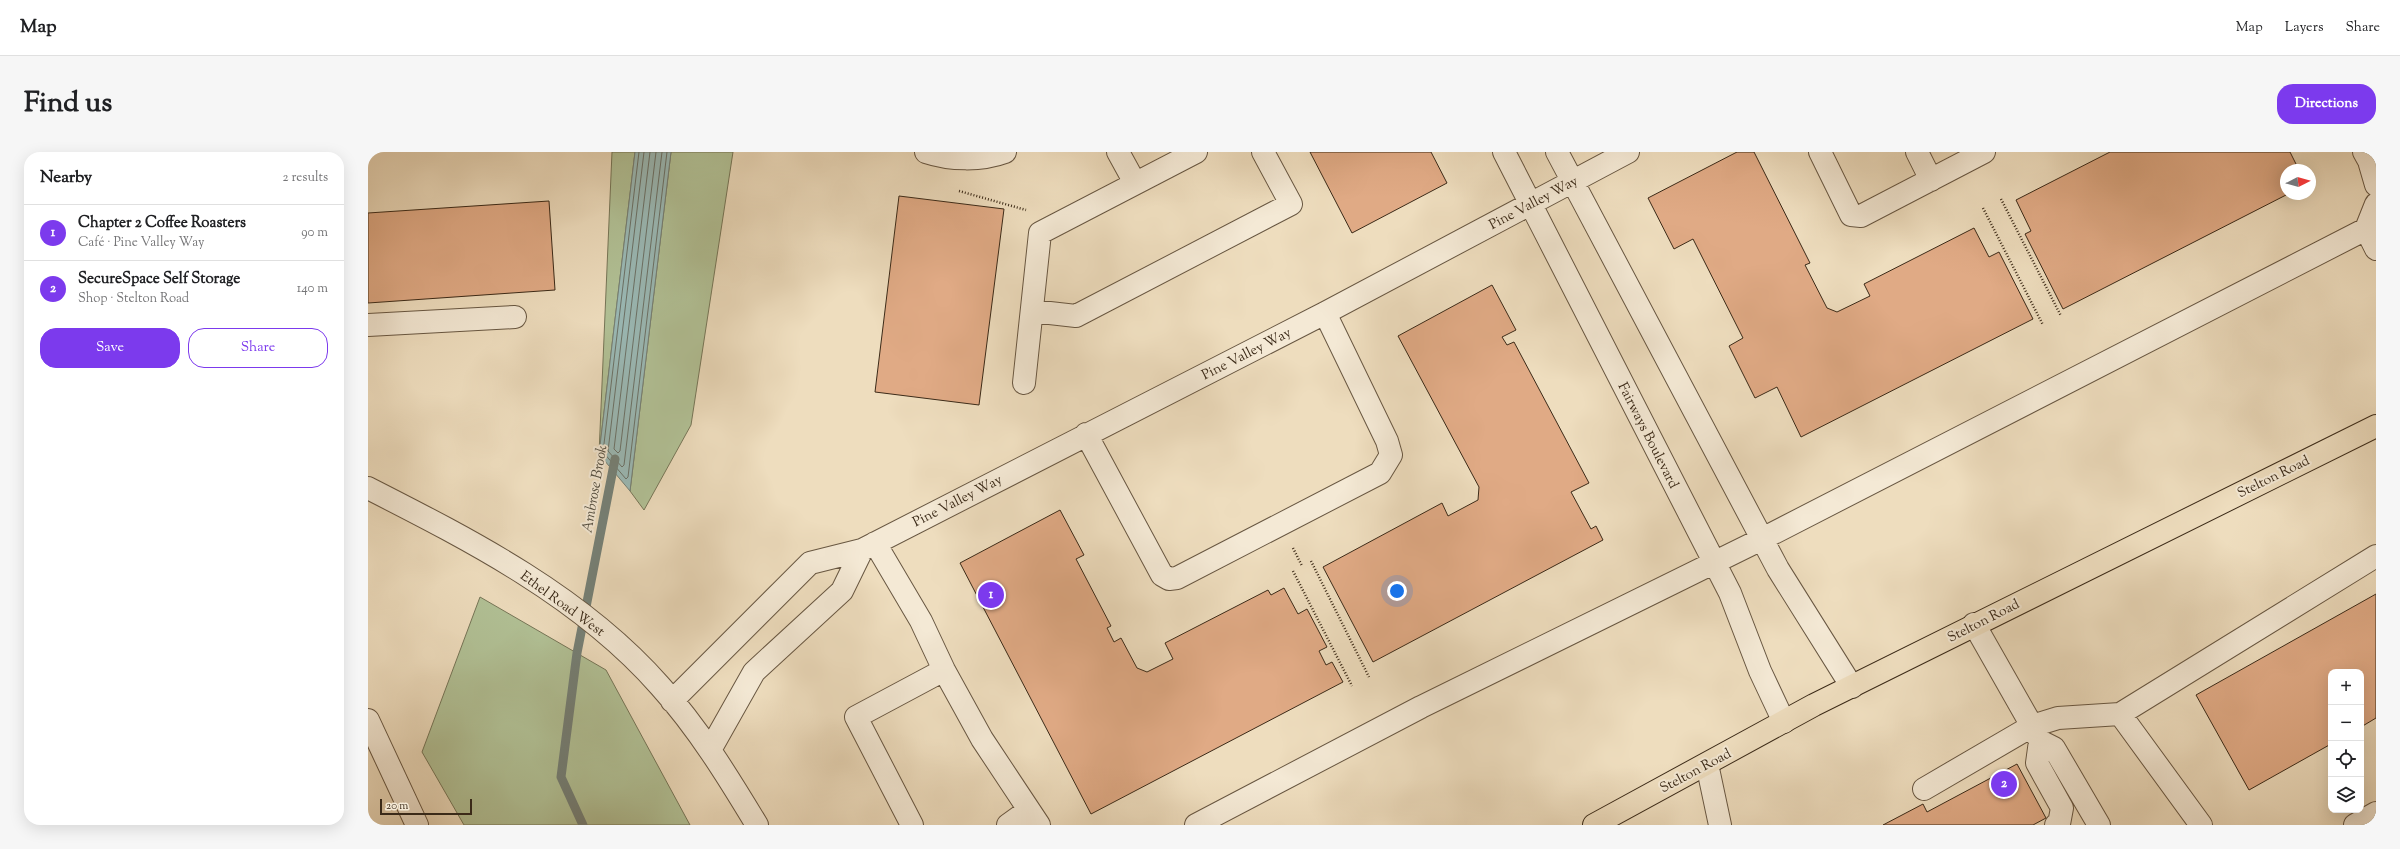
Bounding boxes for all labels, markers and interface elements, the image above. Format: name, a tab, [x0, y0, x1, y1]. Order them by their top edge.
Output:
text: Map	[20, 14, 57, 41]
text: Map	[2236, 18, 2263, 38]
text: Layers	[2285, 18, 2323, 38]
text: Share	[2345, 18, 2380, 38]
text: Find us	[24, 84, 112, 124]
button: Directions	[2277, 84, 2376, 124]
north arrow	[2280, 164, 2316, 200]
text: Nearby	[40, 166, 92, 190]
text: 2 results	[283, 169, 328, 187]
street label: Pine Valley Way	[1486, 172, 1582, 236]
text: Chapter 2 Coffee Roasters	[78, 213, 246, 234]
text: 1	[51, 224, 55, 242]
text: 90 m	[301, 224, 328, 242]
text: Café · Pine Valley Way	[78, 234, 205, 252]
text: SecureSpace Self Storage	[78, 269, 240, 290]
text: 2	[50, 280, 56, 298]
text: 140 m	[297, 280, 328, 298]
text: Shop · Stelton Road	[78, 290, 189, 308]
street label: Pine Valley Way	[1199, 324, 1295, 386]
button: Save	[40, 328, 180, 368]
button: Share	[188, 328, 328, 368]
street label: Fairways Boulevard	[1612, 379, 1683, 493]
water label: Ambrose Brook	[577, 444, 614, 535]
street label: Stelton Road	[2234, 452, 2314, 504]
street label: Pine Valley Way	[910, 471, 1006, 533]
street label: Ethel Road West	[515, 567, 608, 642]
pin: 1	[978, 580, 1004, 610]
your location	[1387, 581, 1407, 601]
street label: Stelton Road	[1944, 595, 2024, 649]
map controls	[2328, 669, 2364, 813]
button: +	[2328, 669, 2364, 705]
button: −	[2328, 705, 2364, 741]
button: locate	[2328, 741, 2364, 777]
street label: Stelton Road	[1657, 744, 1735, 799]
pin: 2	[1991, 769, 2017, 799]
button: layers	[2328, 777, 2364, 813]
scale bar	[380, 797, 472, 816]
text: 20 m	[386, 798, 408, 814]

